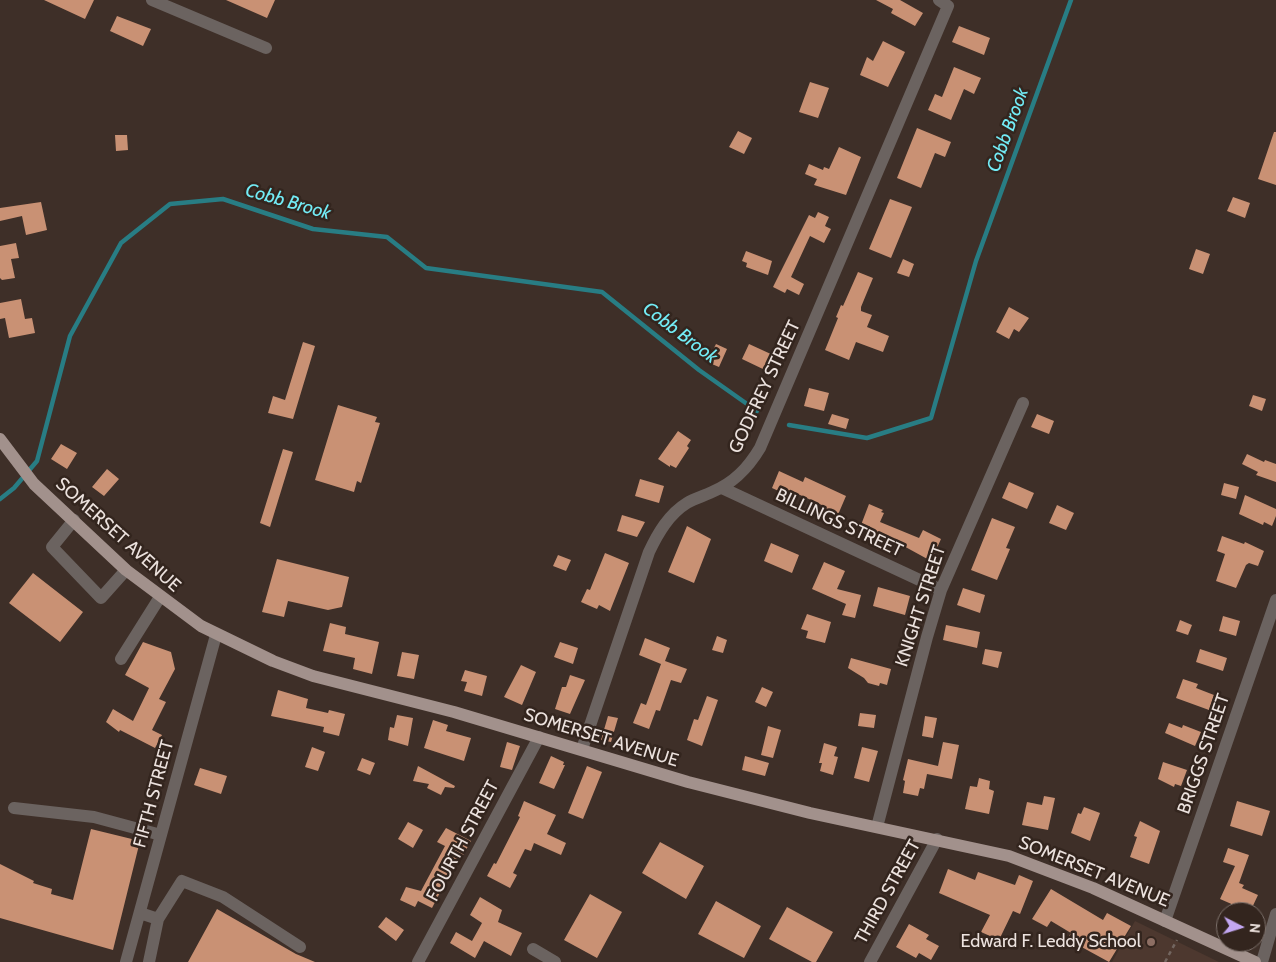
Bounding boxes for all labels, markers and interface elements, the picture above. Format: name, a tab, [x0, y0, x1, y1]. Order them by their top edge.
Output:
water label: Cobb Brook	[982, 85, 1034, 175]
water label: Cobb Brook	[243, 179, 333, 225]
water label: Cobb Brook	[638, 297, 722, 369]
street label: GODFREY STREET	[725, 317, 805, 457]
street label: SOMERSET AVENUE	[51, 473, 185, 597]
street label: BILLINGS STREET	[772, 484, 906, 562]
street label: KNIGHT STREET	[891, 543, 951, 669]
street label: BRIGGS STREET	[1173, 691, 1235, 817]
street label: SOMERSET AVENUE	[521, 704, 681, 772]
street label: FIFTH STREET	[129, 738, 179, 850]
street label: FOURTH STREET	[422, 777, 504, 905]
street label: SOMERSET AVENUE	[1016, 832, 1172, 912]
street label: THIRD STREET	[851, 836, 925, 948]
north arrow	[1216, 902, 1266, 952]
text: N	[1246, 923, 1264, 934]
place label: Edward F. Leddy School	[961, 931, 1141, 953]
marker: Edward F. Leddy School	[1145, 936, 1157, 948]

